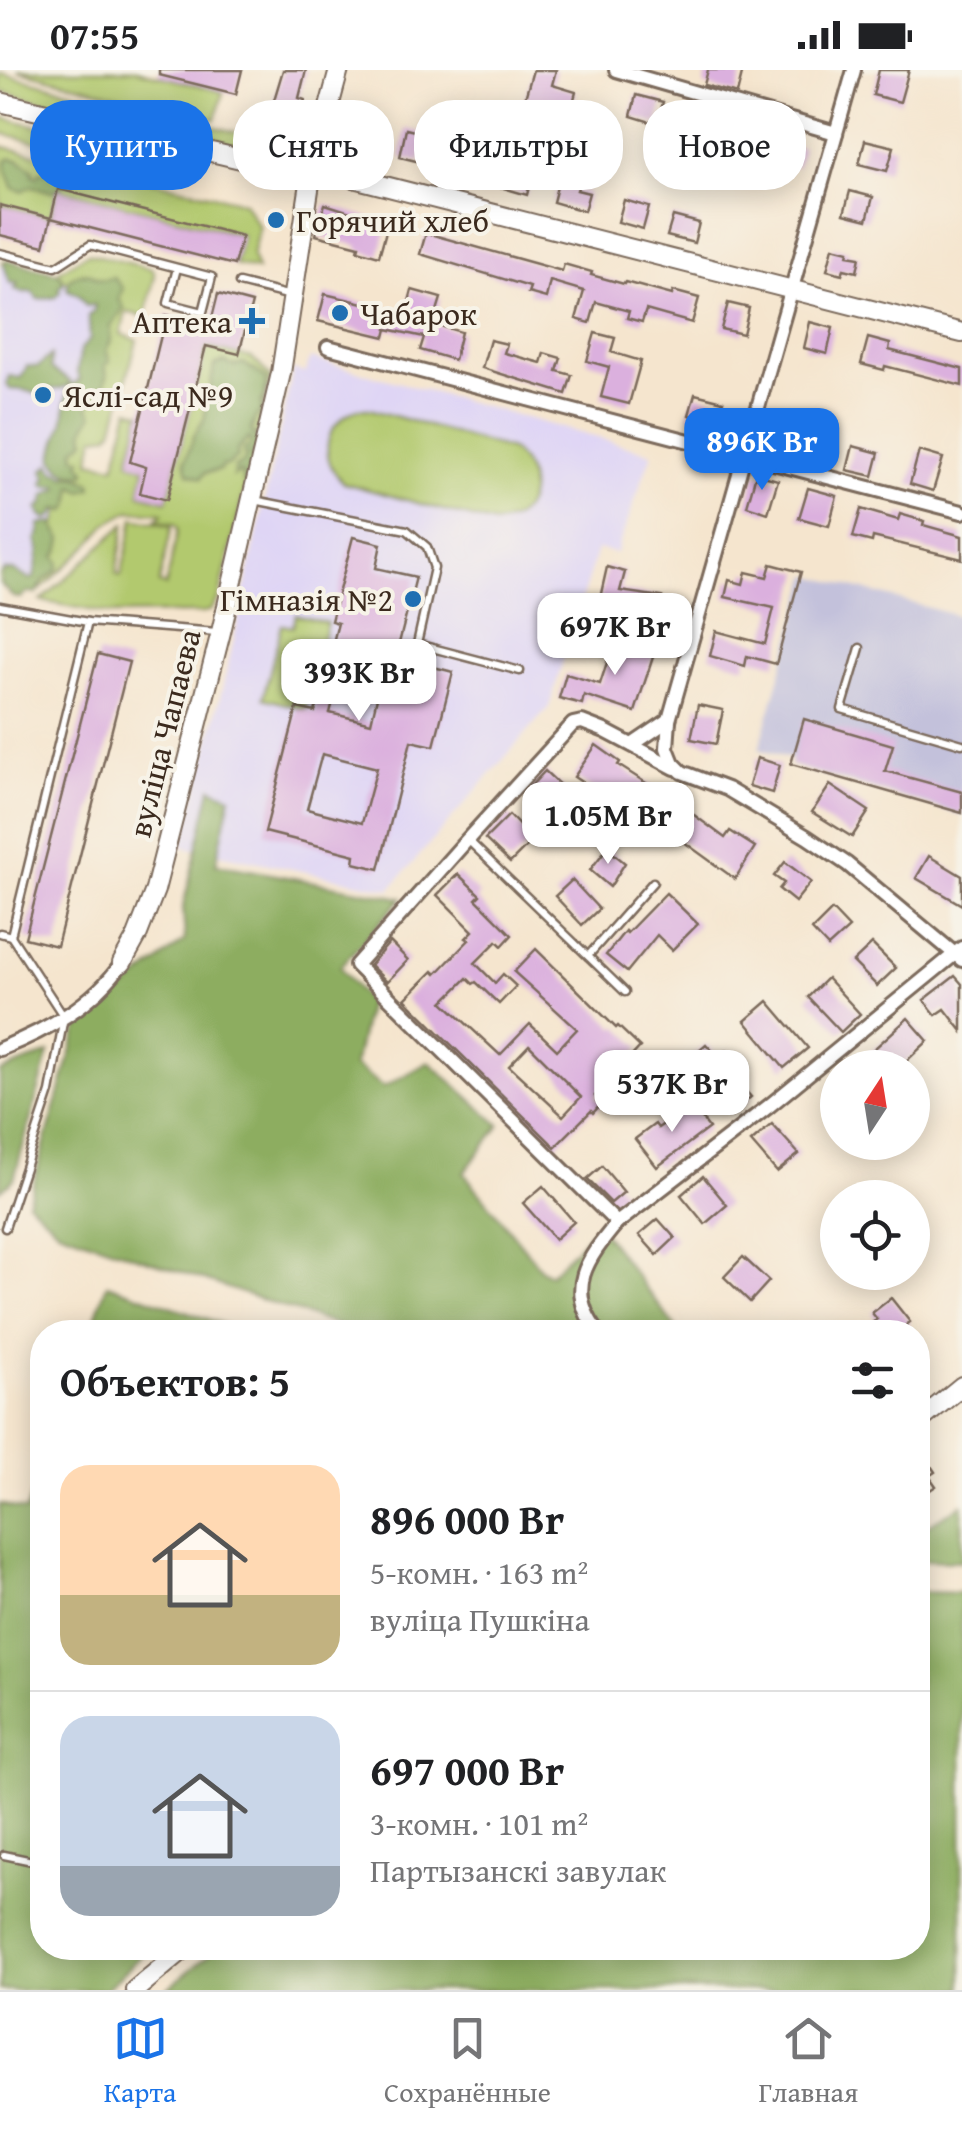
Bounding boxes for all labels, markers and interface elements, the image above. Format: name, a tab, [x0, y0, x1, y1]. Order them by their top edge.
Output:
text: 07:55	[50, 7, 140, 63]
chip: Купить	[30, 100, 213, 190]
chip: Снять	[233, 100, 394, 190]
chip: Фильтры	[414, 100, 623, 190]
chip: Новое	[643, 100, 806, 190]
place label: Горячий хлеб	[296, 197, 489, 244]
marker: Горячий хлеб	[265, 209, 287, 231]
place label: Чабарок	[360, 290, 477, 337]
place label: Аптека	[132, 298, 233, 345]
marker: Чабарок	[329, 302, 351, 324]
marker: Аптека	[241, 310, 263, 332]
place label: Яслі-сад №9	[62, 372, 233, 419]
marker: Яслі-сад №9	[32, 384, 54, 406]
pin: 896K Br	[670, 408, 854, 493]
text: 896K Br	[706, 417, 818, 464]
place label: Гімназія №2	[220, 576, 393, 623]
marker: Гімназія №2	[402, 588, 424, 610]
pin: 697K Br	[523, 593, 707, 678]
text: 697K Br	[559, 602, 671, 649]
street label: вуліца Чапаева	[115, 623, 213, 842]
pin: 393K Br	[267, 639, 451, 724]
text: 393K Br	[303, 648, 415, 695]
pin: 1.05M Br	[505, 782, 711, 867]
text: 1.05M Br	[544, 791, 672, 838]
pin: 537K Br	[580, 1050, 764, 1135]
north arrow	[820, 1050, 930, 1160]
map controls	[820, 1050, 930, 1290]
text: 537K Br	[616, 1059, 728, 1106]
button: locate	[820, 1180, 930, 1290]
text: Объектов: 5	[60, 1350, 290, 1411]
icon: filters	[845, 1353, 900, 1408]
text: 896 000 Br	[370, 1488, 564, 1549]
icon: home	[140, 1505, 260, 1625]
text: 5-комн. · 163 m²	[370, 1549, 588, 1596]
text: вуліца Пушкіна	[370, 1596, 590, 1643]
text: 697 000 Br	[370, 1739, 564, 1800]
icon: home	[140, 1756, 260, 1876]
text: 3-комн. · 101 m²	[370, 1800, 588, 1847]
text: Партызанскі завулак	[370, 1847, 666, 1894]
tab: Карта	[104, 2011, 176, 2112]
tab: Сохранённые	[384, 2011, 551, 2112]
tab: Главная	[758, 2011, 858, 2112]

